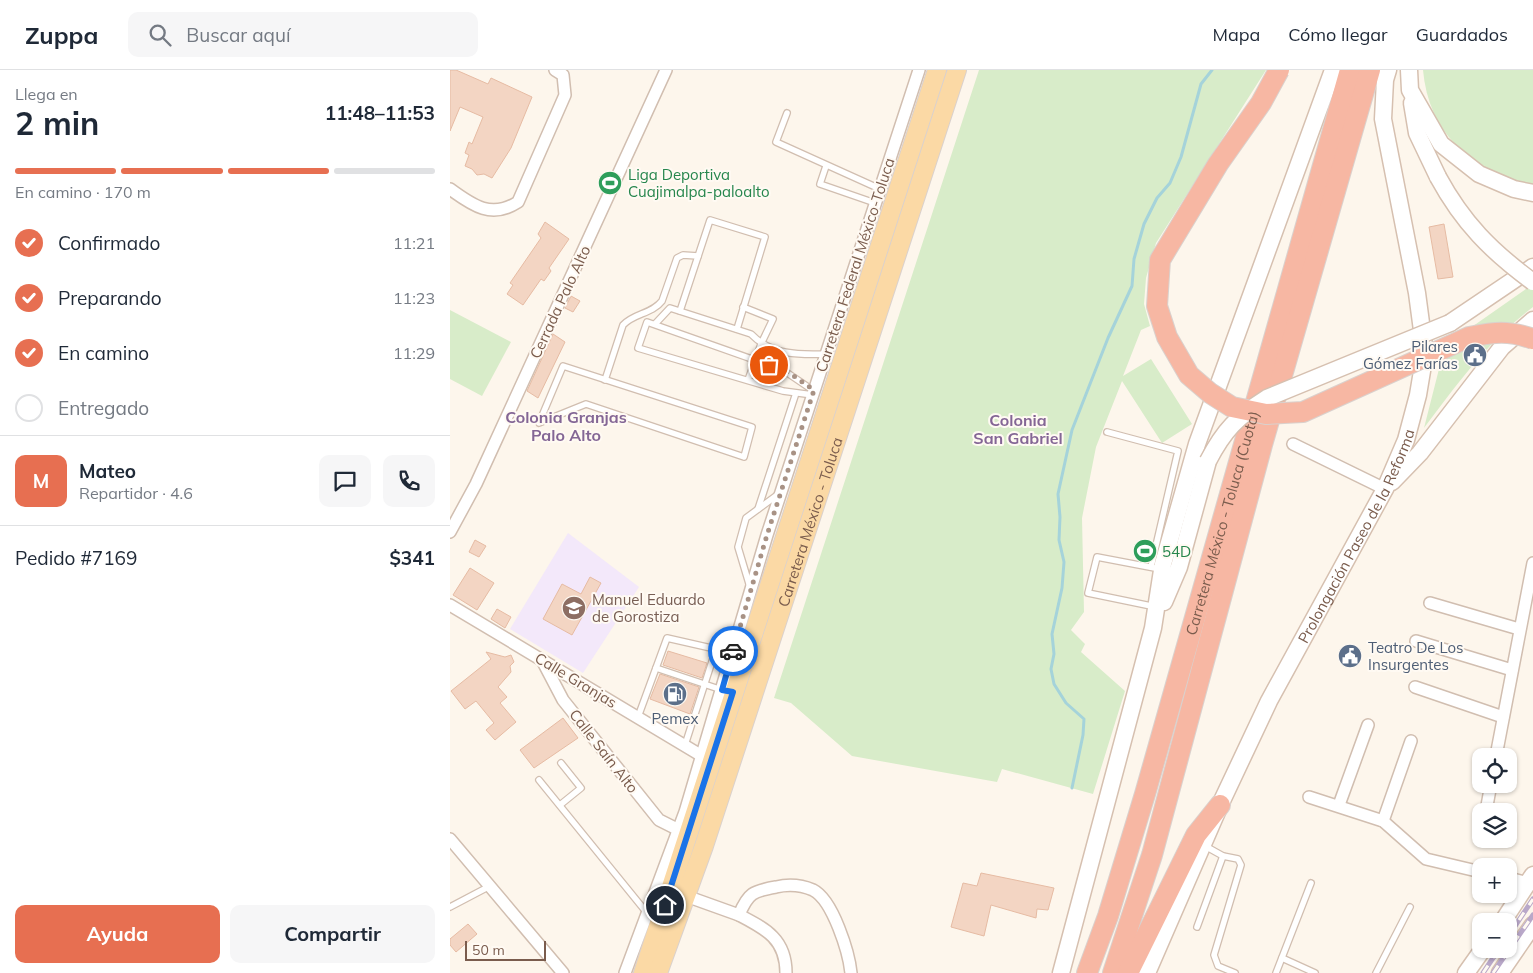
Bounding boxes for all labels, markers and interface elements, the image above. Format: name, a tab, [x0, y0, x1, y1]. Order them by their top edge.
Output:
search box	[128, 12, 478, 57]
text: Zuppa	[25, 20, 98, 50]
icon: search	[146, 21, 174, 49]
text: Buscar aquí	[186, 23, 290, 47]
text: Mapa	[1212, 23, 1260, 46]
text: Cómo llegar	[1288, 23, 1388, 46]
text: Guardados	[1416, 23, 1508, 46]
text: Llega en	[15, 84, 78, 104]
text: 11:48–11:53	[325, 101, 435, 125]
text: 2 min	[15, 103, 99, 143]
street label: Carretera Federal México-Toluca	[811, 155, 899, 375]
place label: Liga Deportiva Cuajimalpa-paloalto	[628, 165, 770, 201]
sports icon: Liga Deportiva Cuajimalpa-paloalto	[597, 170, 623, 196]
text: En camino · 170 m	[15, 182, 151, 202]
icon: check	[15, 229, 43, 257]
text: Confirmado	[58, 231, 160, 255]
text: 11:21	[393, 233, 435, 253]
street label: Cerrada Palo Alto	[526, 243, 594, 361]
icon: check	[15, 284, 43, 312]
text: Preparando	[58, 286, 162, 310]
text: 11:23	[393, 288, 435, 308]
place label: Pilares Gómez Farías	[1363, 337, 1458, 373]
icon: check	[15, 339, 43, 367]
text: En camino	[58, 341, 149, 365]
public building icon: Pilares Gómez Farías	[1462, 342, 1488, 368]
text: 11:29	[393, 343, 435, 363]
pin	[748, 344, 790, 386]
icon: bag	[755, 351, 783, 379]
text: Entregado	[58, 396, 149, 420]
district label: Colonia Granjas Palo Alto	[505, 407, 627, 445]
street label: Carretera México - Toluca (Cuota)	[1181, 409, 1263, 637]
district label: Colonia San Gabriel	[973, 410, 1063, 448]
street label: Prolongación Paseo de la Reforma	[1293, 427, 1418, 646]
street label: Carretera México - Toluca	[773, 435, 846, 609]
button: chat	[319, 455, 371, 507]
button: phone	[383, 455, 435, 507]
text: Mateo	[79, 459, 136, 483]
text: M	[33, 469, 49, 493]
text: Repartidor · 4.6	[79, 483, 193, 503]
sports icon: 54D	[1132, 538, 1158, 564]
place label: 54D	[1162, 542, 1191, 561]
text: Pedido #7169	[15, 546, 137, 570]
text: $341	[389, 546, 435, 570]
place label: Manuel Eduardo de Gorostiza	[592, 590, 705, 626]
school or university icon: Manuel Eduardo de Gorostiza	[561, 595, 587, 621]
courier	[708, 626, 758, 676]
icon: car	[719, 637, 747, 665]
place label: Teatro De Los Insurgentes	[1368, 638, 1464, 674]
public building icon: Teatro De Los Insurgentes	[1337, 643, 1363, 669]
street label: Calle Granjas	[532, 648, 620, 712]
fuel station icon: Pemex	[662, 681, 688, 707]
street label: Calle Saín Alto	[565, 705, 643, 797]
place label: Pemex	[652, 709, 698, 728]
map controls	[1472, 748, 1517, 958]
button: locate	[1472, 748, 1517, 793]
button: layers	[1472, 803, 1517, 848]
button: +	[1472, 858, 1517, 903]
pin	[644, 884, 686, 926]
icon: home	[651, 891, 679, 919]
button: Ayuda	[15, 905, 220, 963]
button: Compartir	[230, 905, 435, 963]
button: −	[1472, 913, 1517, 958]
scale bar	[465, 938, 546, 961]
text: 50 m	[472, 941, 505, 959]

